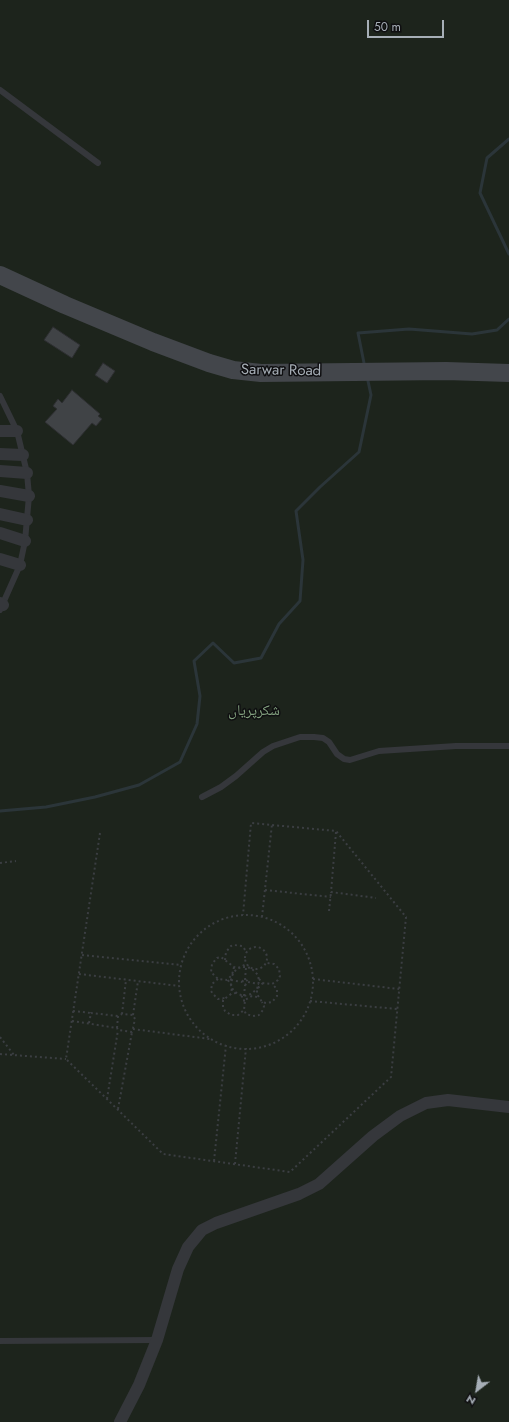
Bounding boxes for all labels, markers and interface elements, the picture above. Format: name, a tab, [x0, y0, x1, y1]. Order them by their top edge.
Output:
scale bar	[369, 12, 446, 38]
text: 50 m	[374, 18, 401, 36]
street label: Sarwar Road	[241, 361, 321, 381]
park label: شکرپریاں	[228, 702, 280, 720]
north arrow	[457, 1370, 497, 1410]
text: N	[463, 1391, 479, 1409]

